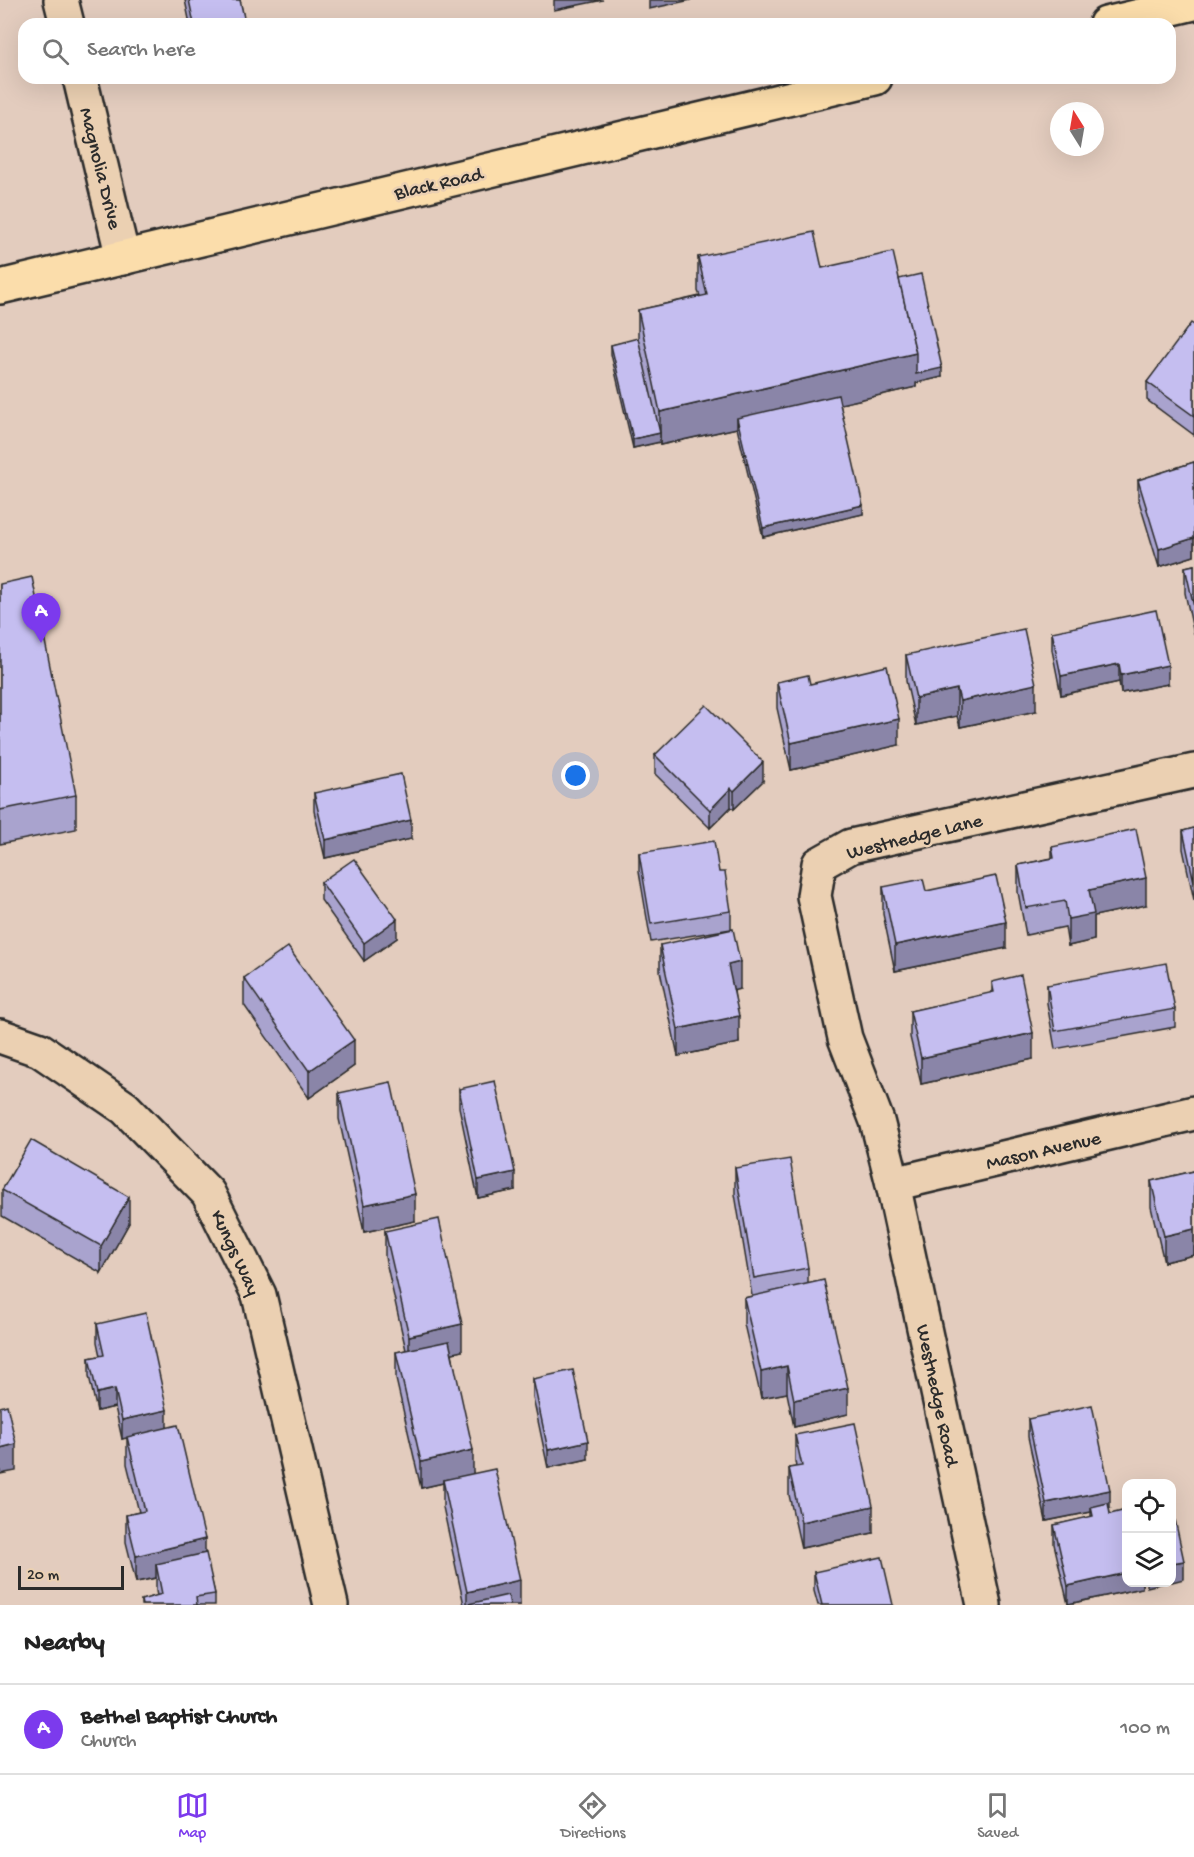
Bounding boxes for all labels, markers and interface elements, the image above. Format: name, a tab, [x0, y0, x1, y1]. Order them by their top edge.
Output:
search box	[18, 18, 1176, 84]
icon: search	[39, 35, 72, 68]
text: Search here	[87, 38, 195, 64]
north arrow	[1050, 102, 1104, 156]
street label: Magnolia Drive	[72, 106, 125, 233]
street label: Black Road	[391, 164, 487, 207]
pin: A	[22, 594, 60, 643]
your location	[561, 761, 590, 790]
street label: Westnedge Lane	[845, 810, 986, 866]
street label: Mason Avenue	[984, 1128, 1104, 1177]
street label: Kungs Way	[204, 1207, 264, 1300]
street label: Westnedge Road	[909, 1323, 962, 1471]
map controls	[1122, 1479, 1176, 1587]
button: locate	[1122, 1479, 1176, 1533]
button: layers	[1122, 1533, 1176, 1587]
scale bar	[18, 1563, 124, 1590]
text: 20 m	[27, 1567, 59, 1586]
text: Nearby	[24, 1629, 105, 1660]
text: Bethel Baptist Church	[81, 1705, 277, 1731]
text: A	[38, 1718, 49, 1741]
text: 100 m	[1120, 1718, 1170, 1741]
text: Church	[81, 1731, 137, 1754]
tab: Map	[176, 1789, 209, 1844]
tab: Directions	[560, 1789, 626, 1844]
tab: Saved	[977, 1789, 1018, 1844]

